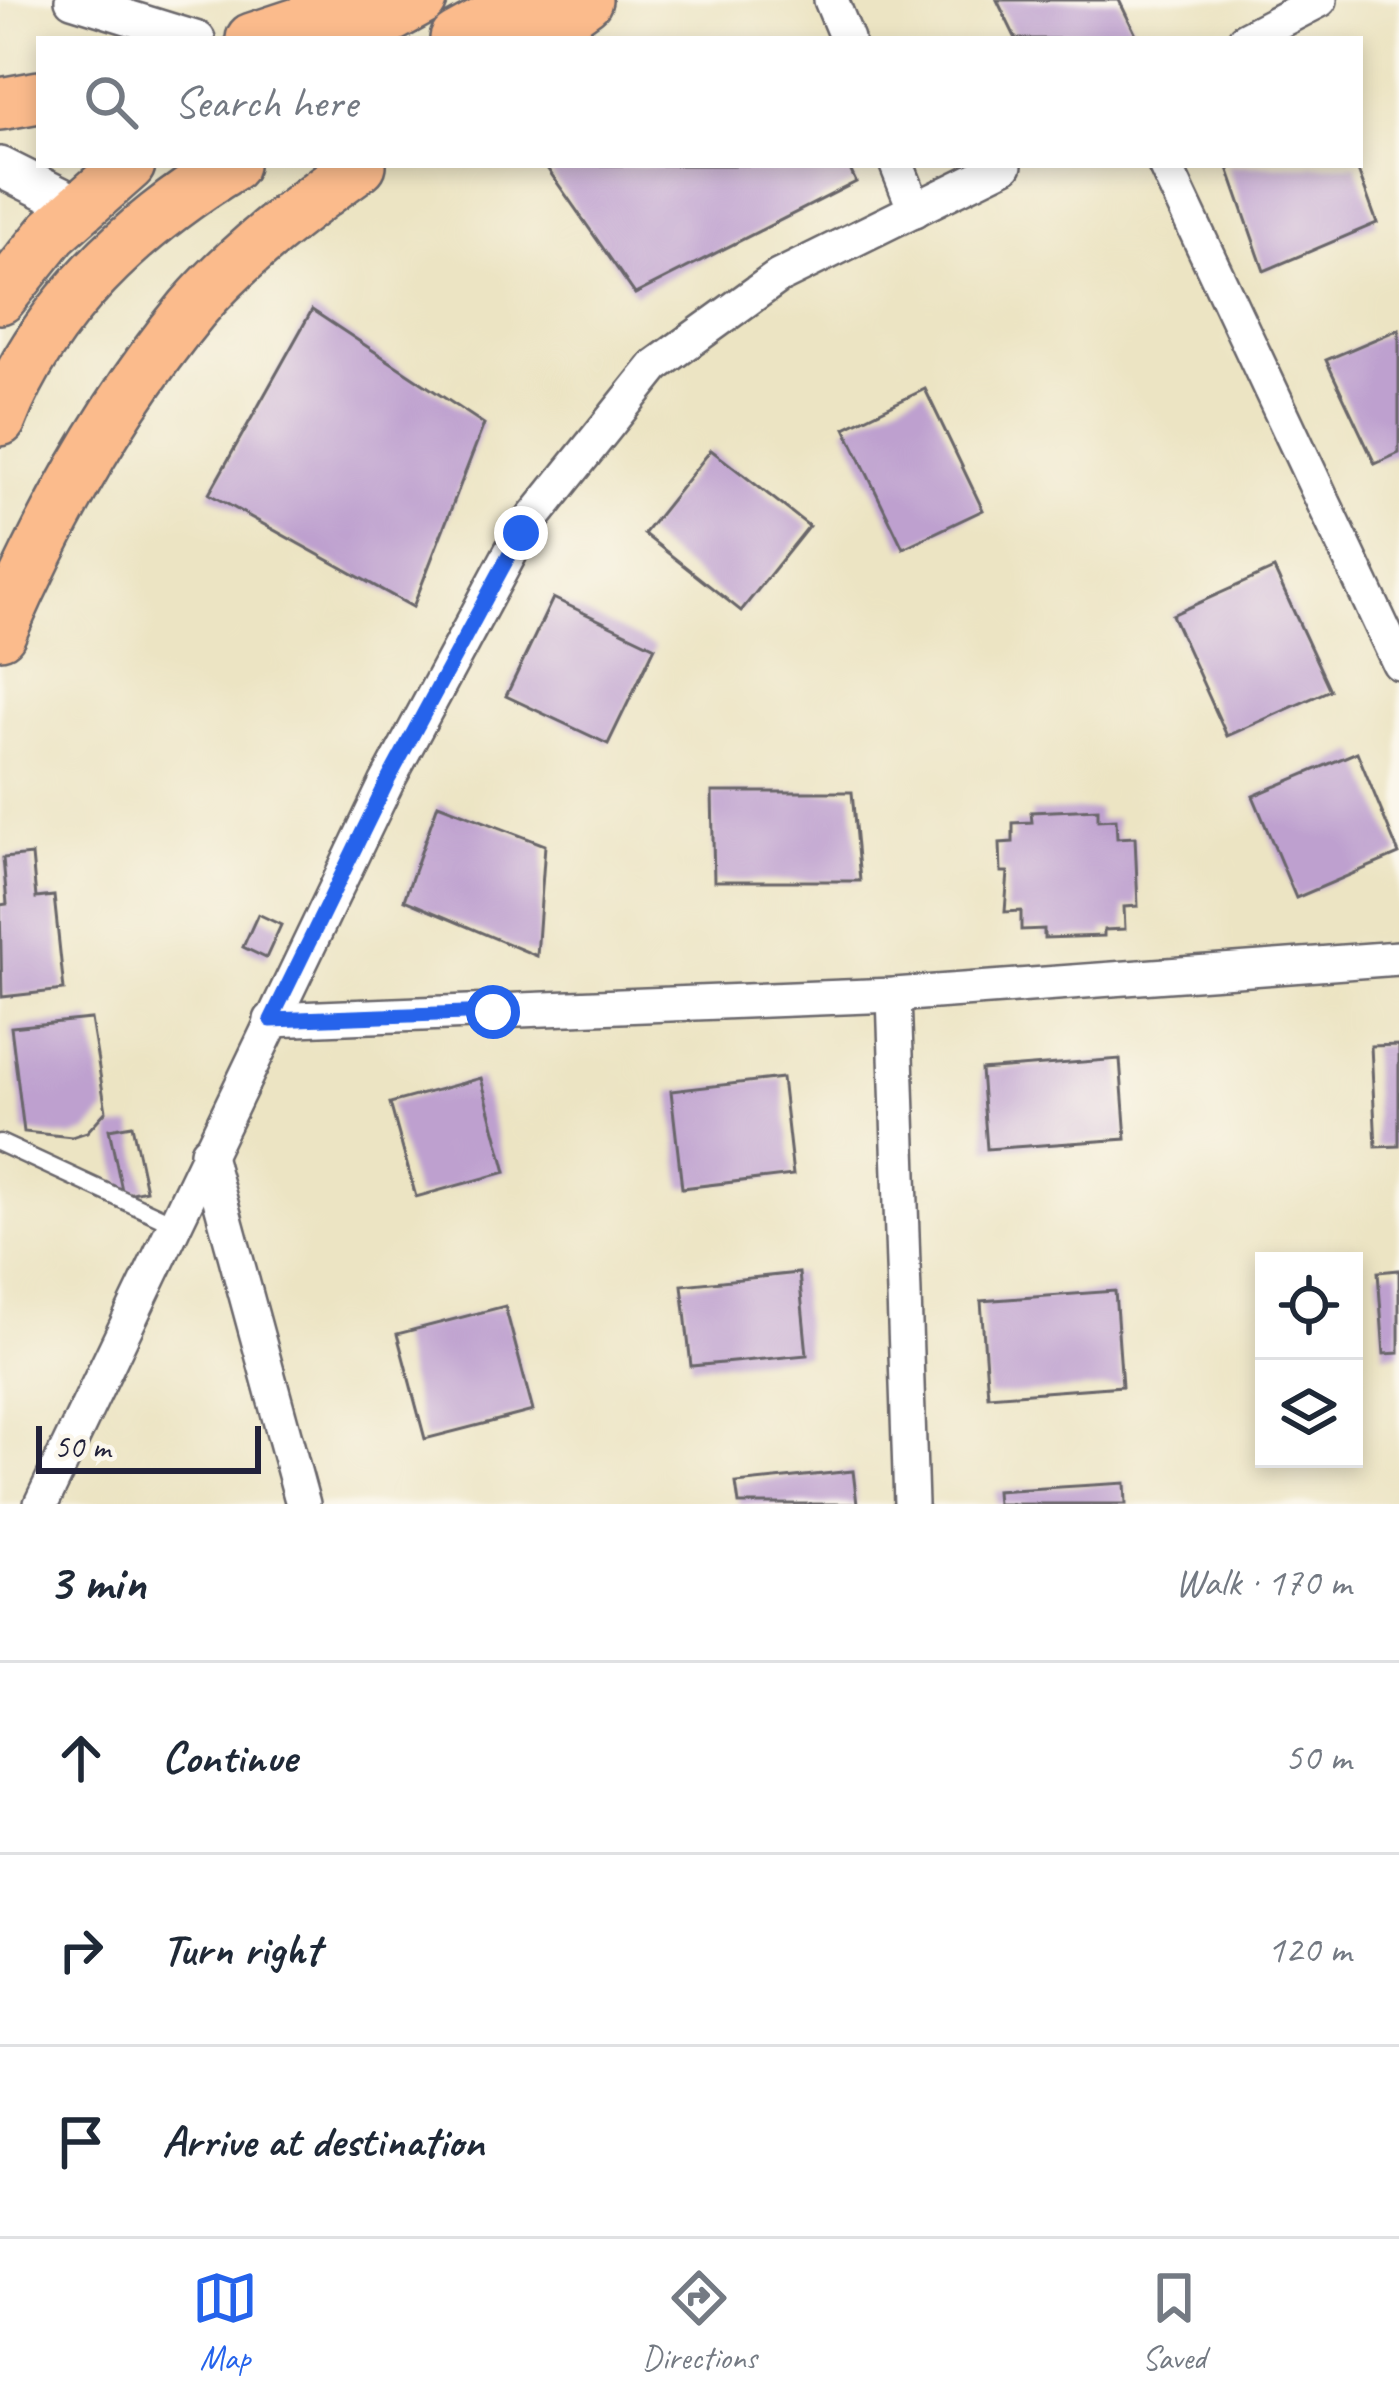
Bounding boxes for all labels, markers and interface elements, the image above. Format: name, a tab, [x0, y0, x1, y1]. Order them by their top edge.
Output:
search box	[36, 36, 1363, 168]
icon: search	[78, 69, 144, 135]
text: Search here	[174, 74, 357, 131]
route end	[494, 506, 548, 560]
route start	[466, 985, 520, 1039]
map controls	[1255, 1252, 1363, 1468]
button: locate	[1255, 1252, 1363, 1360]
button: layers	[1255, 1360, 1363, 1468]
scale bar	[36, 1420, 261, 1473]
text: 50 m	[54, 1426, 110, 1468]
text: 3 min	[48, 1550, 146, 1614]
text: Walk · 170 m	[1175, 1558, 1351, 1607]
icon: ahead	[48, 1725, 114, 1791]
text: Continue	[162, 1729, 296, 1786]
text: 50 m	[1285, 1733, 1351, 1782]
icon: right	[48, 1917, 114, 1983]
text: Turn right	[162, 1921, 320, 1978]
text: 120 m	[1267, 1925, 1351, 1974]
icon: arrive	[48, 2109, 114, 2175]
text: Arrive at destination	[162, 2113, 484, 2170]
tab: Map	[192, 2265, 258, 2379]
tab: Directions	[642, 2265, 757, 2379]
tab: Saved	[1141, 2265, 1207, 2379]

